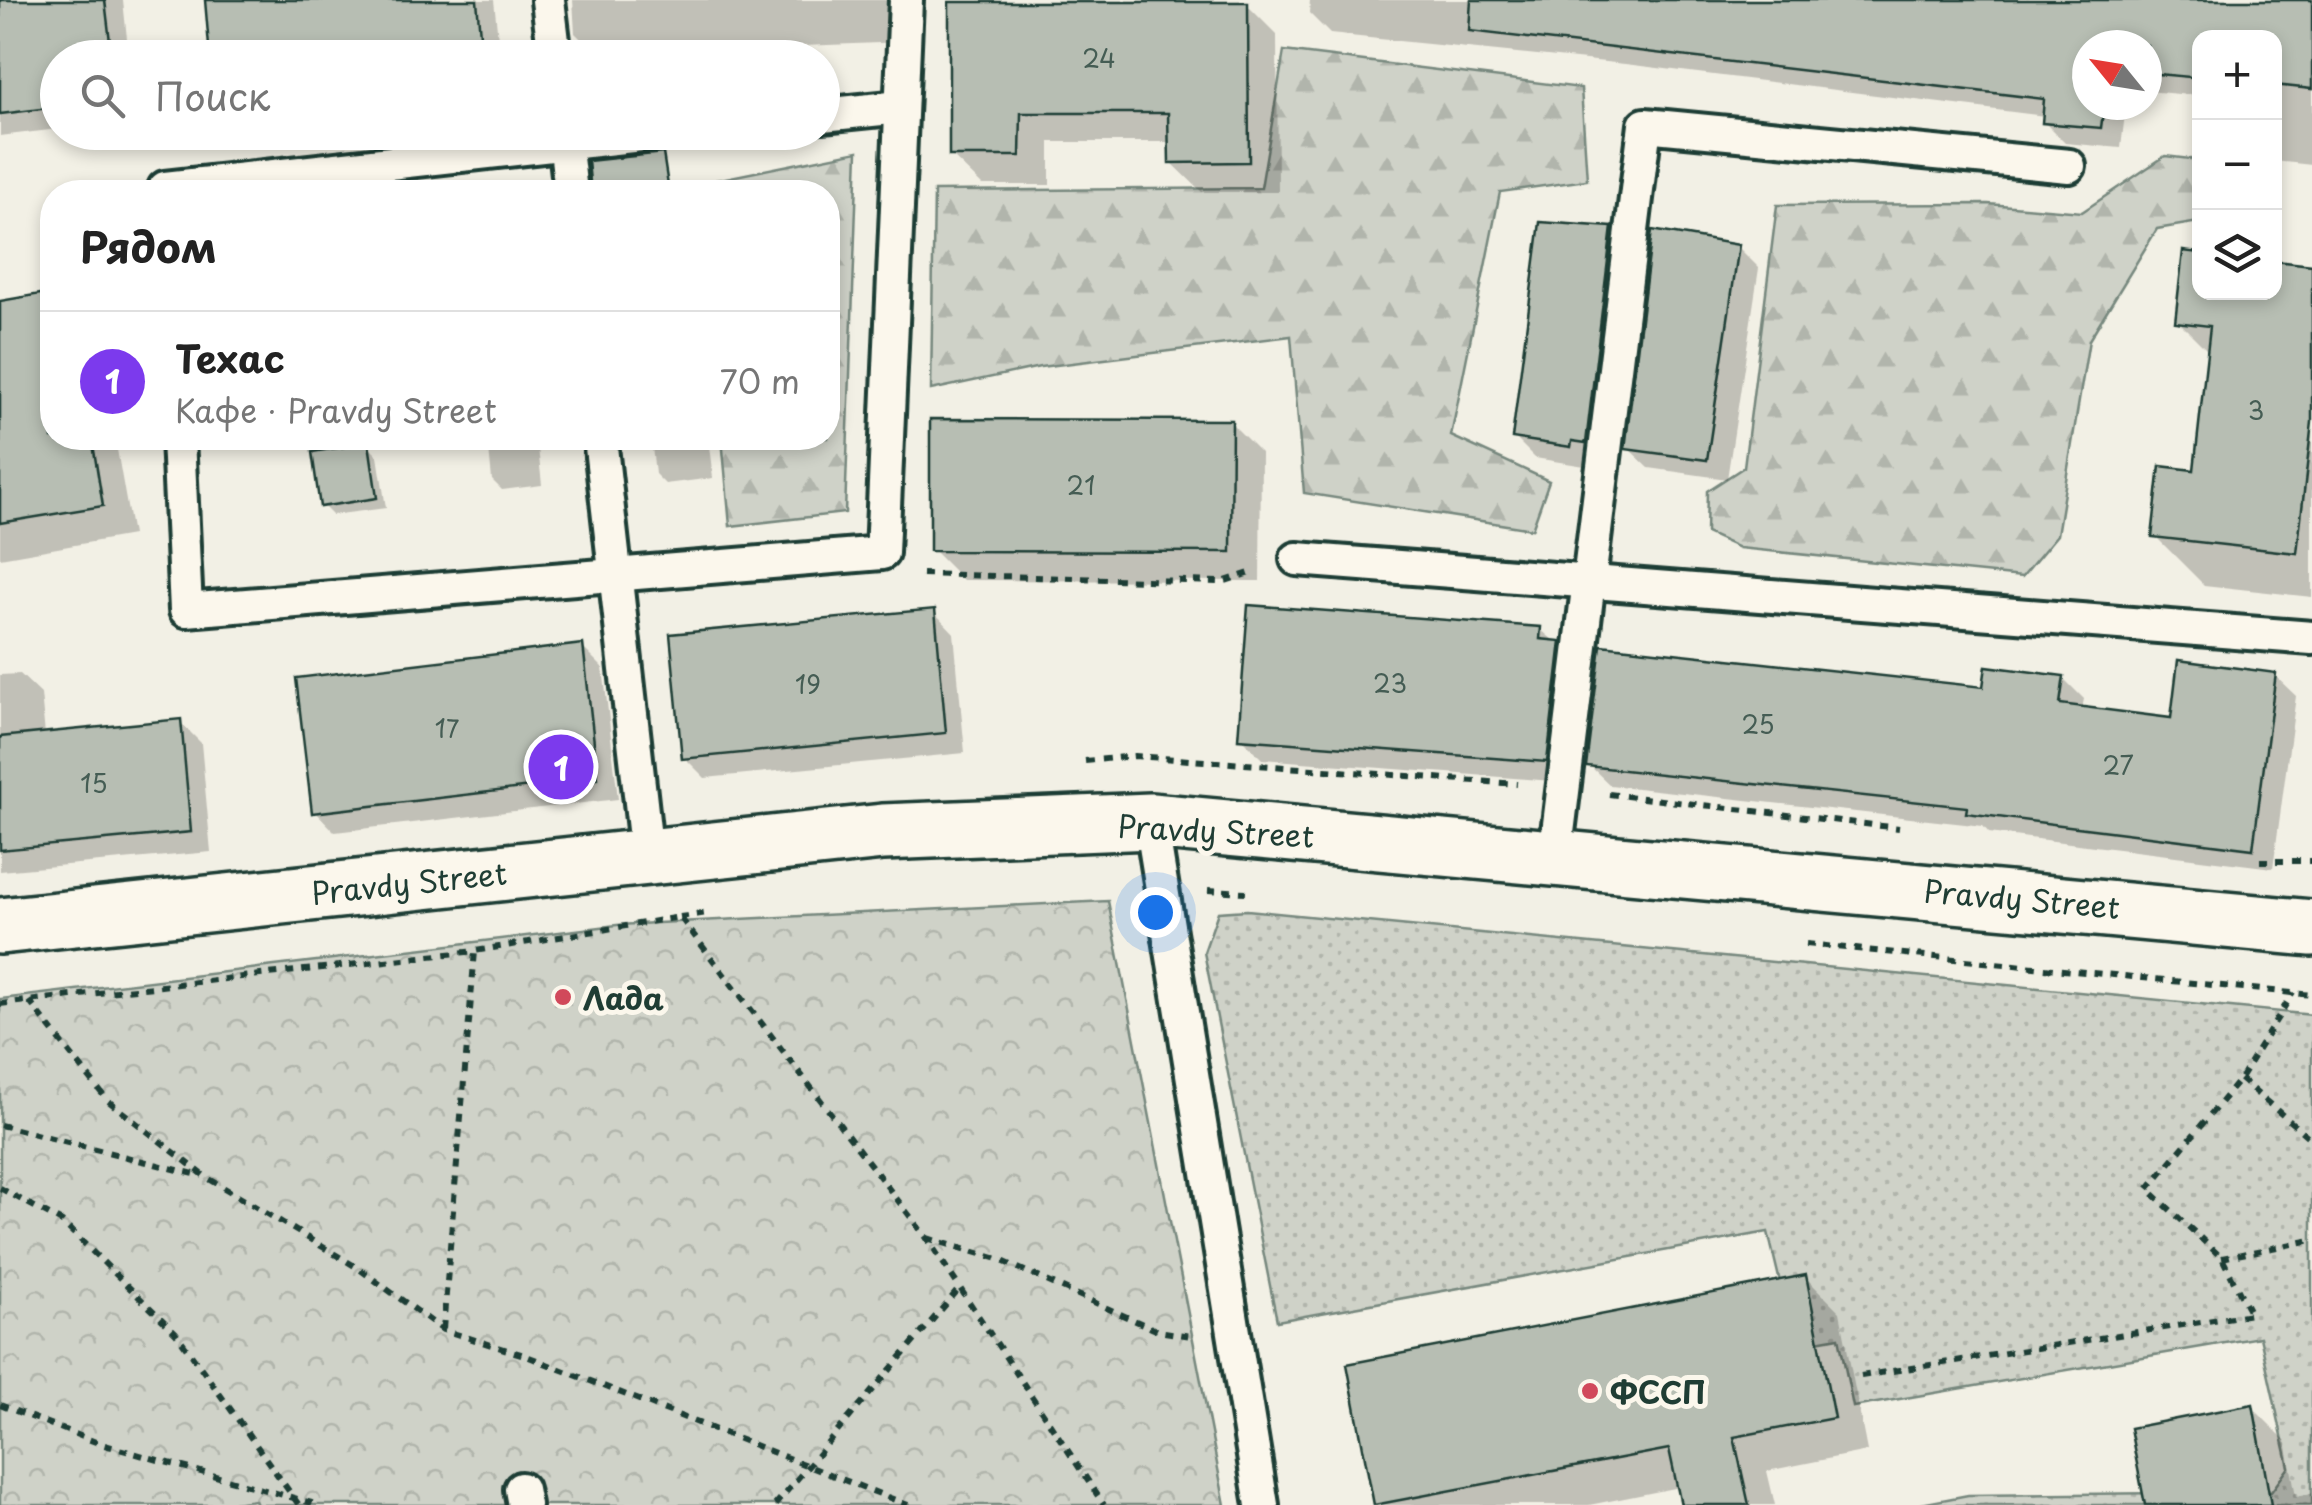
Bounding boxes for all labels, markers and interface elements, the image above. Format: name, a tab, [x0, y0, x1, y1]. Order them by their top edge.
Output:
north arrow	[2072, 30, 2162, 120]
map controls	[2192, 30, 2282, 300]
button: +	[2192, 30, 2282, 120]
house number: 24	[1082, 39, 1116, 77]
search box	[40, 40, 840, 150]
text: Поиск	[155, 67, 270, 124]
icon: search	[75, 68, 130, 123]
button: −	[2192, 120, 2282, 210]
button: layers	[2192, 210, 2282, 300]
text: Рядом	[80, 214, 217, 277]
text: Техас	[175, 329, 285, 386]
text: 1	[105, 357, 120, 405]
text: 70 m	[720, 357, 800, 405]
text: Кафе · Pravdy Street	[175, 386, 497, 434]
house number: 3	[2248, 391, 2264, 429]
house number: 21	[1067, 466, 1095, 504]
house number: 23	[1373, 664, 1407, 702]
house number: 19	[795, 665, 821, 703]
house number: 25	[1741, 705, 1775, 743]
house number: 17	[435, 709, 459, 747]
pin: 1	[528, 730, 594, 804]
house number: 27	[2102, 746, 2134, 784]
house number: 15	[80, 764, 108, 802]
street label: Pravdy Street	[1117, 802, 1315, 858]
street label: Pravdy Street	[309, 849, 509, 915]
street label: Pravdy Street	[1922, 867, 2122, 929]
your location	[1130, 887, 1181, 938]
place label: Лада	[583, 975, 664, 1020]
marker: Лада	[552, 986, 574, 1008]
place label: ФССП	[1610, 1369, 1706, 1414]
marker: ФССП	[1579, 1380, 1601, 1402]

